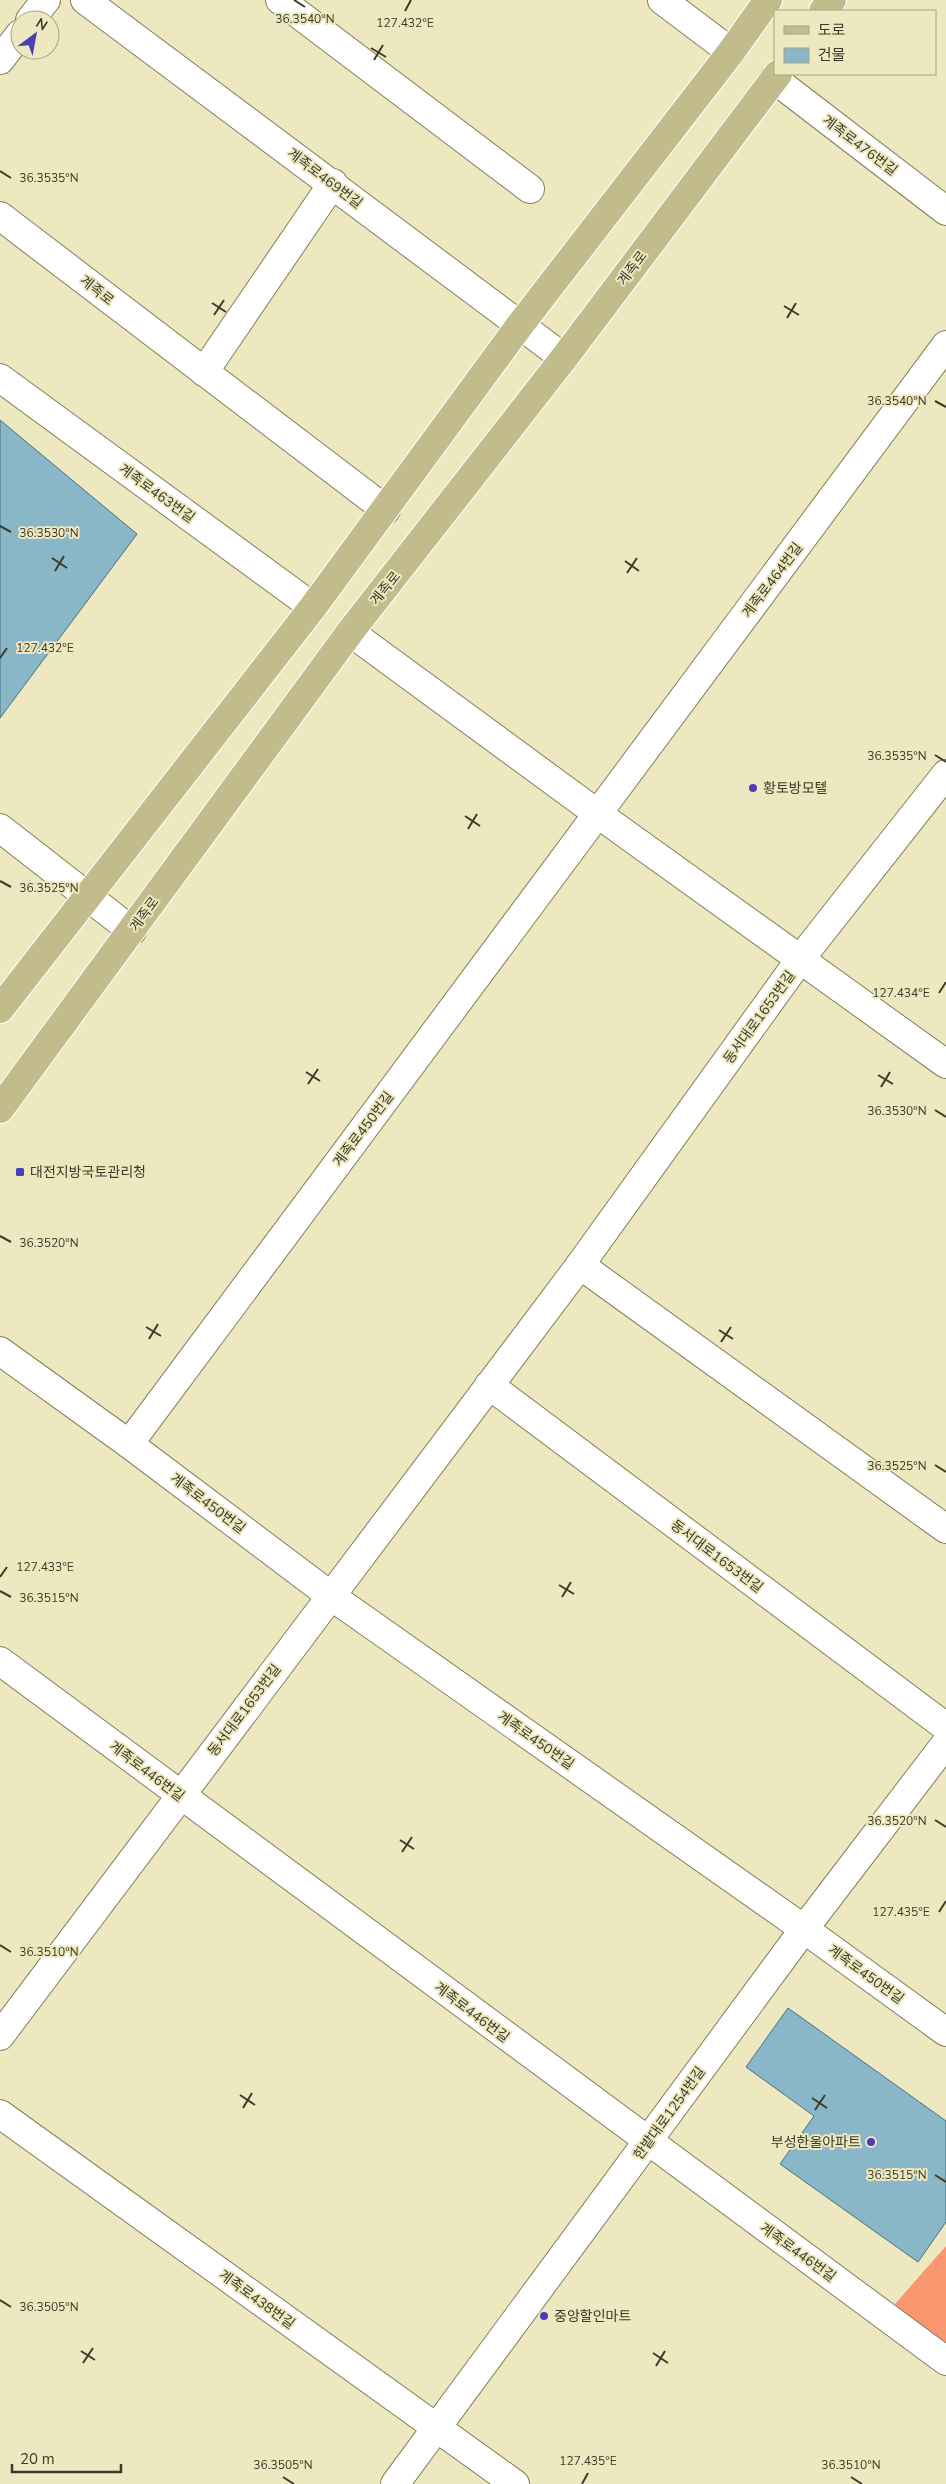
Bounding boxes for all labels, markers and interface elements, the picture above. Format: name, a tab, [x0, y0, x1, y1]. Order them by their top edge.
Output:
north arrow	[10, 10, 60, 60]
legend	[774, 10, 936, 75]
text: 36.3540°N	[275, 11, 335, 27]
text: N	[32, 14, 51, 35]
text: 127.432°E	[376, 15, 434, 31]
text: 도로	[818, 20, 846, 40]
text: 건물	[818, 45, 846, 65]
street label: 계족로476번길	[818, 111, 901, 180]
street label: 계족로469번길	[283, 144, 366, 213]
text: 36.3535°N	[19, 170, 79, 186]
street label: 계족로	[613, 247, 652, 289]
street label: 계족로	[76, 271, 118, 310]
text: 36.3540°N	[867, 393, 927, 409]
street label: 계족로463번길	[115, 459, 199, 527]
text: 36.3530°N	[19, 525, 79, 541]
street label: 계족로464번길	[738, 539, 807, 622]
street label: 계족로	[366, 567, 405, 609]
text: 127.432°E	[16, 640, 74, 656]
text: 36.3535°N	[867, 748, 927, 764]
place label: 황토방모텔	[763, 779, 827, 798]
marker: 황토방모텔	[747, 782, 759, 794]
text: 36.3525°N	[19, 880, 79, 896]
street label: 계족로	[125, 893, 164, 936]
street label: 동서대로1653번길	[719, 967, 800, 1068]
text: 127.434°E	[872, 985, 930, 1001]
street label: 계족로450번길	[329, 1088, 398, 1171]
text: 36.3530°N	[867, 1103, 927, 1119]
place label: 대전지방국토관리청	[30, 1163, 146, 1182]
marker: 대전지방국토관리청	[14, 1166, 26, 1178]
text: 36.3520°N	[19, 1235, 79, 1251]
text: 36.3525°N	[867, 1458, 927, 1474]
street label: 계족로450번길	[166, 1469, 249, 1538]
street label: 동서대로1653번길	[667, 1515, 767, 1597]
text: 127.433°E	[16, 1559, 74, 1575]
text: 36.3515°N	[19, 1590, 79, 1606]
street label: 동서대로1653번길	[203, 1660, 285, 1760]
street label: 계족로450번길	[494, 1707, 578, 1774]
street label: 계족로446번길	[105, 1737, 188, 1806]
text: 36.3520°N	[867, 1813, 927, 1829]
text: 127.435°E	[872, 1904, 930, 1920]
street label: 계족로450번길	[824, 1940, 908, 2008]
text: 36.3510°N	[19, 1944, 79, 1960]
street label: 계족로446번길	[430, 1978, 513, 2047]
street label: 한밭대로1254번길	[629, 2063, 710, 2164]
place label: 부성한울아파트	[771, 2133, 861, 2152]
marker: 부성한울아파트	[865, 2136, 877, 2148]
text: 36.3515°N	[867, 2167, 927, 2183]
street label: 계족로446번길	[756, 2218, 840, 2286]
street label: 계족로438번길	[215, 2265, 299, 2333]
text: 36.3505°N	[19, 2299, 79, 2315]
place label: 중앙할인마트	[554, 2307, 631, 2326]
marker: 중앙할인마트	[538, 2310, 550, 2322]
scale bar	[12, 2442, 121, 2474]
text: 20 m	[20, 2449, 55, 2469]
text: 127.435°E	[559, 2453, 617, 2469]
text: 36.3505°N	[253, 2457, 313, 2473]
text: 36.3510°N	[821, 2457, 881, 2473]

